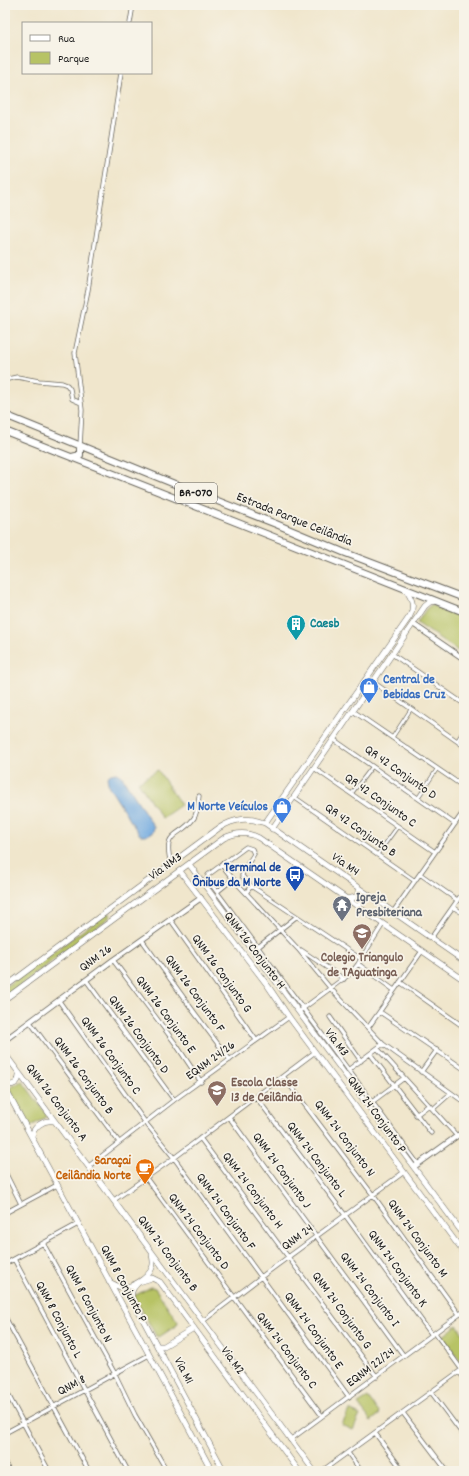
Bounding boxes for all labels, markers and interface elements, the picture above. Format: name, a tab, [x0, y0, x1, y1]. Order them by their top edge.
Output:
legend	[22, 22, 152, 74]
text: Rua	[58, 31, 75, 48]
text: Parque	[58, 51, 89, 68]
road number: BR-070	[175, 483, 217, 503]
street label: Estrada Parque Ceilândia	[233, 488, 356, 552]
building icon: Caesb	[285, 613, 307, 641]
place label: Caesb	[310, 615, 340, 634]
place label: Central de Bebidas Cruz	[383, 671, 446, 705]
shop icon: Central de Bebidas Cruz	[358, 676, 380, 704]
street label: QR 42 Conjunto D	[360, 741, 440, 805]
street label: QR 42 Conjunto C	[340, 769, 420, 833]
shop icon: M Norte Veículos	[271, 796, 293, 824]
place label: M Norte Veículos	[187, 798, 269, 817]
street label: QR 42 Conjunto B	[320, 799, 400, 863]
street label: Via NM3	[145, 848, 187, 886]
street label: Via M4	[327, 848, 363, 882]
place label: Terminal de Ônibus da M Norte	[193, 859, 281, 893]
bus stop icon: Terminal de Ônibus da M Norte	[284, 864, 306, 892]
place label: Igreja Presbiteriana	[356, 889, 423, 923]
temple icon: Igreja Presbiteriana	[331, 894, 353, 922]
street label: QNM 26 Conjunto H	[218, 908, 290, 994]
school or university icon: Colegio Triangulo de TAguatinga	[351, 922, 373, 950]
street label: QNM 26 Conjunto G	[186, 931, 256, 1017]
street label: QNM 26	[76, 941, 116, 977]
place label: Colegio Triangulo de TAguatinga	[321, 949, 403, 983]
street label: QNM 26 Conjunto F	[159, 951, 229, 1037]
street label: QNM 26 Conjunto E	[130, 972, 200, 1058]
street label: QNM 26 Conjunto D	[103, 992, 173, 1078]
street label: QNM 26 Conjunto C	[75, 1013, 145, 1100]
street label: Via M3	[319, 1025, 353, 1061]
street label: QNM 26 Conjunto B	[48, 1033, 118, 1119]
street label: EQNM 24/26	[182, 1036, 240, 1086]
street label: QNM 26 Conjunto A	[20, 1060, 92, 1146]
street label: QNM 24 Conjunto P	[341, 1072, 411, 1158]
place label: Escola Classe 13 de Ceilândia	[231, 1074, 303, 1108]
school or university icon: Escola Classe 13 de Ceilândia	[206, 1079, 228, 1107]
street label: QNM 24 Conjunto N	[309, 1097, 379, 1181]
street label: QNM 24 Conjunto L	[281, 1118, 351, 1202]
street label: QNM 24 Conjunto J	[247, 1129, 315, 1213]
street label: QNM 24 Conjunto H	[217, 1149, 287, 1233]
place label: Saraçai Ceilândia Norte	[56, 1152, 132, 1186]
cafe icon: Saraçai Ceilândia Norte	[134, 1157, 156, 1185]
street label: QNM 24 Conjunto F	[191, 1170, 260, 1255]
street label: QNM 24 Conjunto D	[163, 1189, 233, 1275]
street label: QNM 24 Conjunto M	[382, 1196, 452, 1282]
street label: QNM 24 Conjunto B	[132, 1212, 202, 1296]
street label: QNM 24	[278, 1220, 318, 1256]
street label: QNM 24 Conjunto K	[362, 1226, 432, 1312]
street label: QNM 8 Conjunto P	[95, 1242, 151, 1326]
street label: QNM 24 Conjunto I	[334, 1249, 404, 1331]
street label: QNM 8 Conjunto N	[59, 1262, 117, 1346]
street label: QNM 24 Conjunto G	[306, 1268, 376, 1354]
street label: QNM 8 Conjunto L	[30, 1278, 87, 1363]
street label: QNM 24 Conjunto E	[278, 1288, 348, 1374]
street label: QNM 24 Conjunto C	[251, 1309, 322, 1394]
street label: Via M2	[215, 1343, 249, 1379]
street label: EQNM 22/24	[343, 1343, 399, 1393]
street label: Via M1	[168, 1354, 198, 1388]
street label: QNM 8	[54, 1371, 90, 1401]

